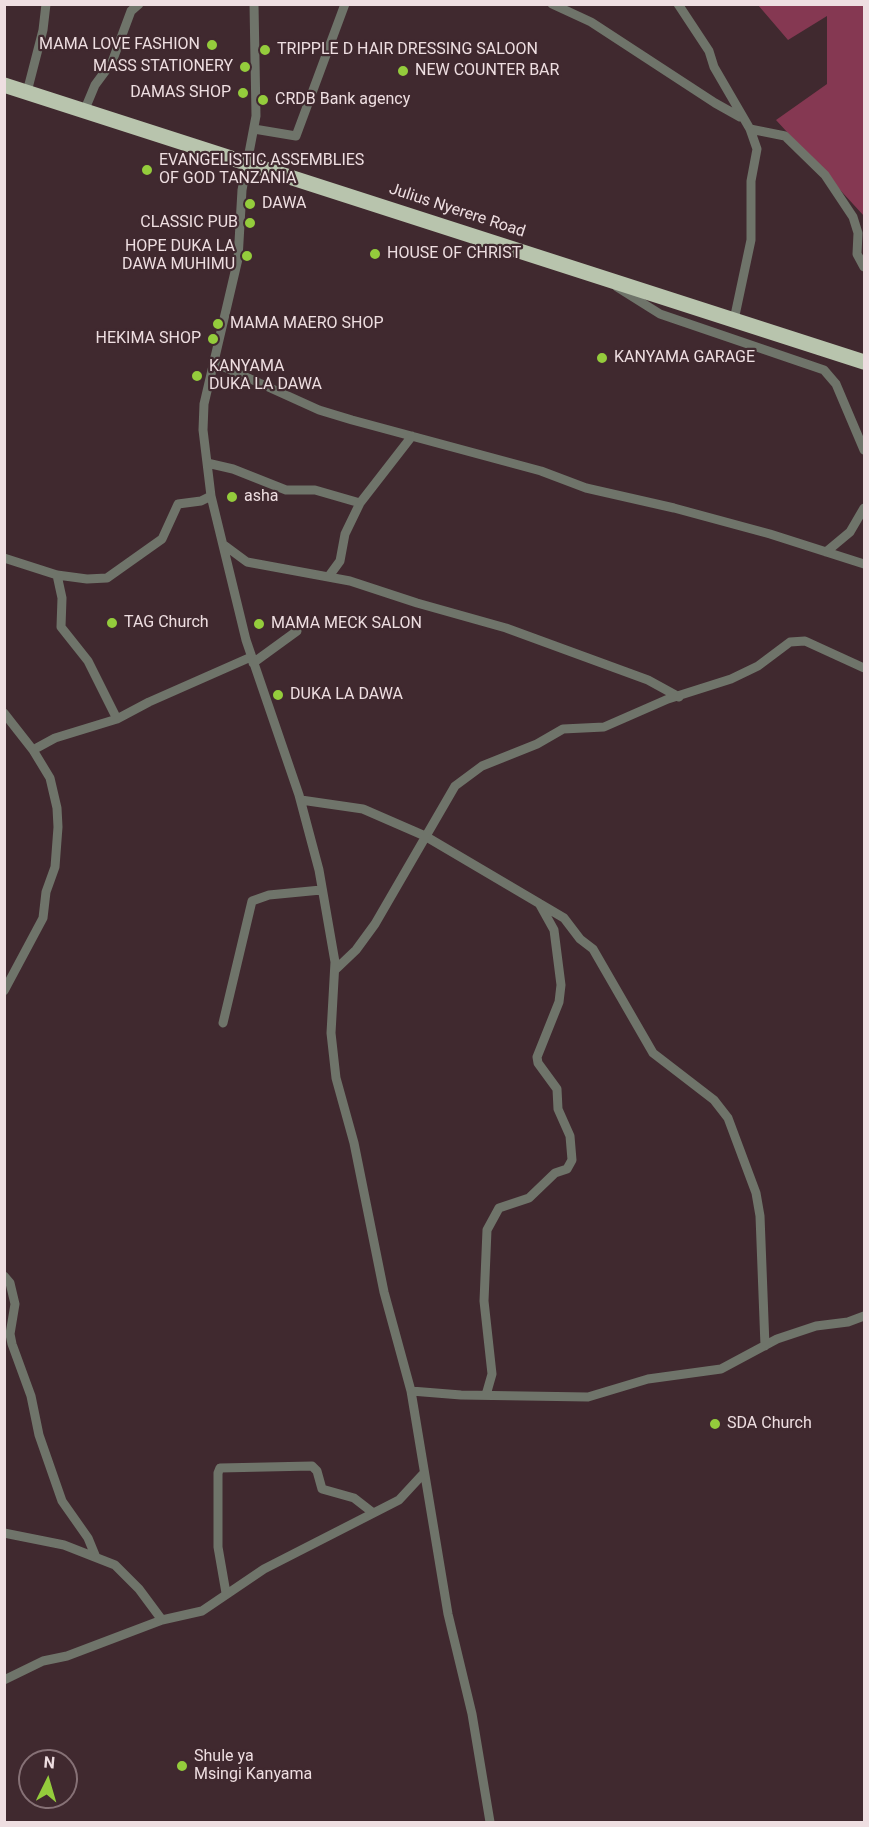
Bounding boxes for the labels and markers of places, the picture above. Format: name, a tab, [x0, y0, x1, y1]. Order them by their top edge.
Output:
place label: MAMA LOVE FASHION	[39, 35, 200, 55]
marker: MAMA LOVE FASHION	[205, 38, 219, 52]
place label: TRIPPLE D HAIR DRESSING SALOON	[277, 40, 538, 60]
marker: TRIPPLE D HAIR DRESSING SALOON	[258, 43, 272, 57]
place label: MASS STATIONERY	[93, 57, 233, 77]
marker: MASS STATIONERY	[238, 60, 252, 74]
place label: NEW COUNTER BAR	[415, 61, 559, 81]
marker: NEW COUNTER BAR	[396, 64, 410, 78]
place label: DAMAS SHOP	[130, 83, 231, 103]
marker: DAMAS SHOP	[236, 86, 250, 100]
place label: CRDB Bank agency	[275, 90, 410, 110]
marker: CRDB Bank agency	[256, 93, 270, 107]
place label: EVANGELISTIC ASSEMBLIES OF GOD TANZANIA	[159, 151, 364, 189]
marker: EVANGELISTIC ASSEMBLIES OF GOD TANZANIA	[140, 163, 154, 177]
place label: DAWA	[262, 194, 307, 214]
marker: DAWA	[243, 197, 257, 211]
place label: CLASSIC PUB	[140, 213, 238, 233]
marker: CLASSIC PUB	[243, 216, 257, 230]
place label: HOPE DUKA LA DAWA MUHIMU	[122, 237, 235, 275]
place label: HOUSE OF CHRIST	[387, 244, 521, 264]
marker: HOUSE OF CHRIST	[368, 247, 382, 261]
marker: HOPE DUKA LA DAWA MUHIMU	[240, 249, 254, 263]
place label: MAMA MAERO SHOP	[230, 314, 384, 334]
marker: MAMA MAERO SHOP	[211, 317, 225, 331]
place label: HEKIMA SHOP	[96, 329, 201, 349]
marker: HEKIMA SHOP	[206, 332, 220, 346]
place label: KANYAMA GARAGE	[614, 348, 755, 368]
marker: KANYAMA GARAGE	[595, 351, 609, 365]
place label: KANYAMA DUKA LA DAWA	[209, 357, 322, 395]
marker: KANYAMA DUKA LA DAWA	[190, 369, 204, 383]
place label: asha	[244, 487, 278, 507]
marker: asha	[225, 490, 239, 504]
place label: TAG Church	[124, 613, 209, 633]
place label: MAMA MECK SALON	[271, 614, 422, 634]
marker: TAG Church	[105, 616, 119, 630]
marker: MAMA MECK SALON	[252, 617, 266, 631]
place label: DUKA LA DAWA	[290, 685, 403, 705]
marker: DUKA LA DAWA	[271, 688, 285, 702]
place label: SDA Church	[727, 1414, 812, 1434]
marker: SDA Church	[708, 1417, 722, 1431]
place label: Shule ya Msingi Kanyama	[194, 1747, 312, 1785]
marker: Shule ya Msingi Kanyama	[175, 1759, 189, 1773]

